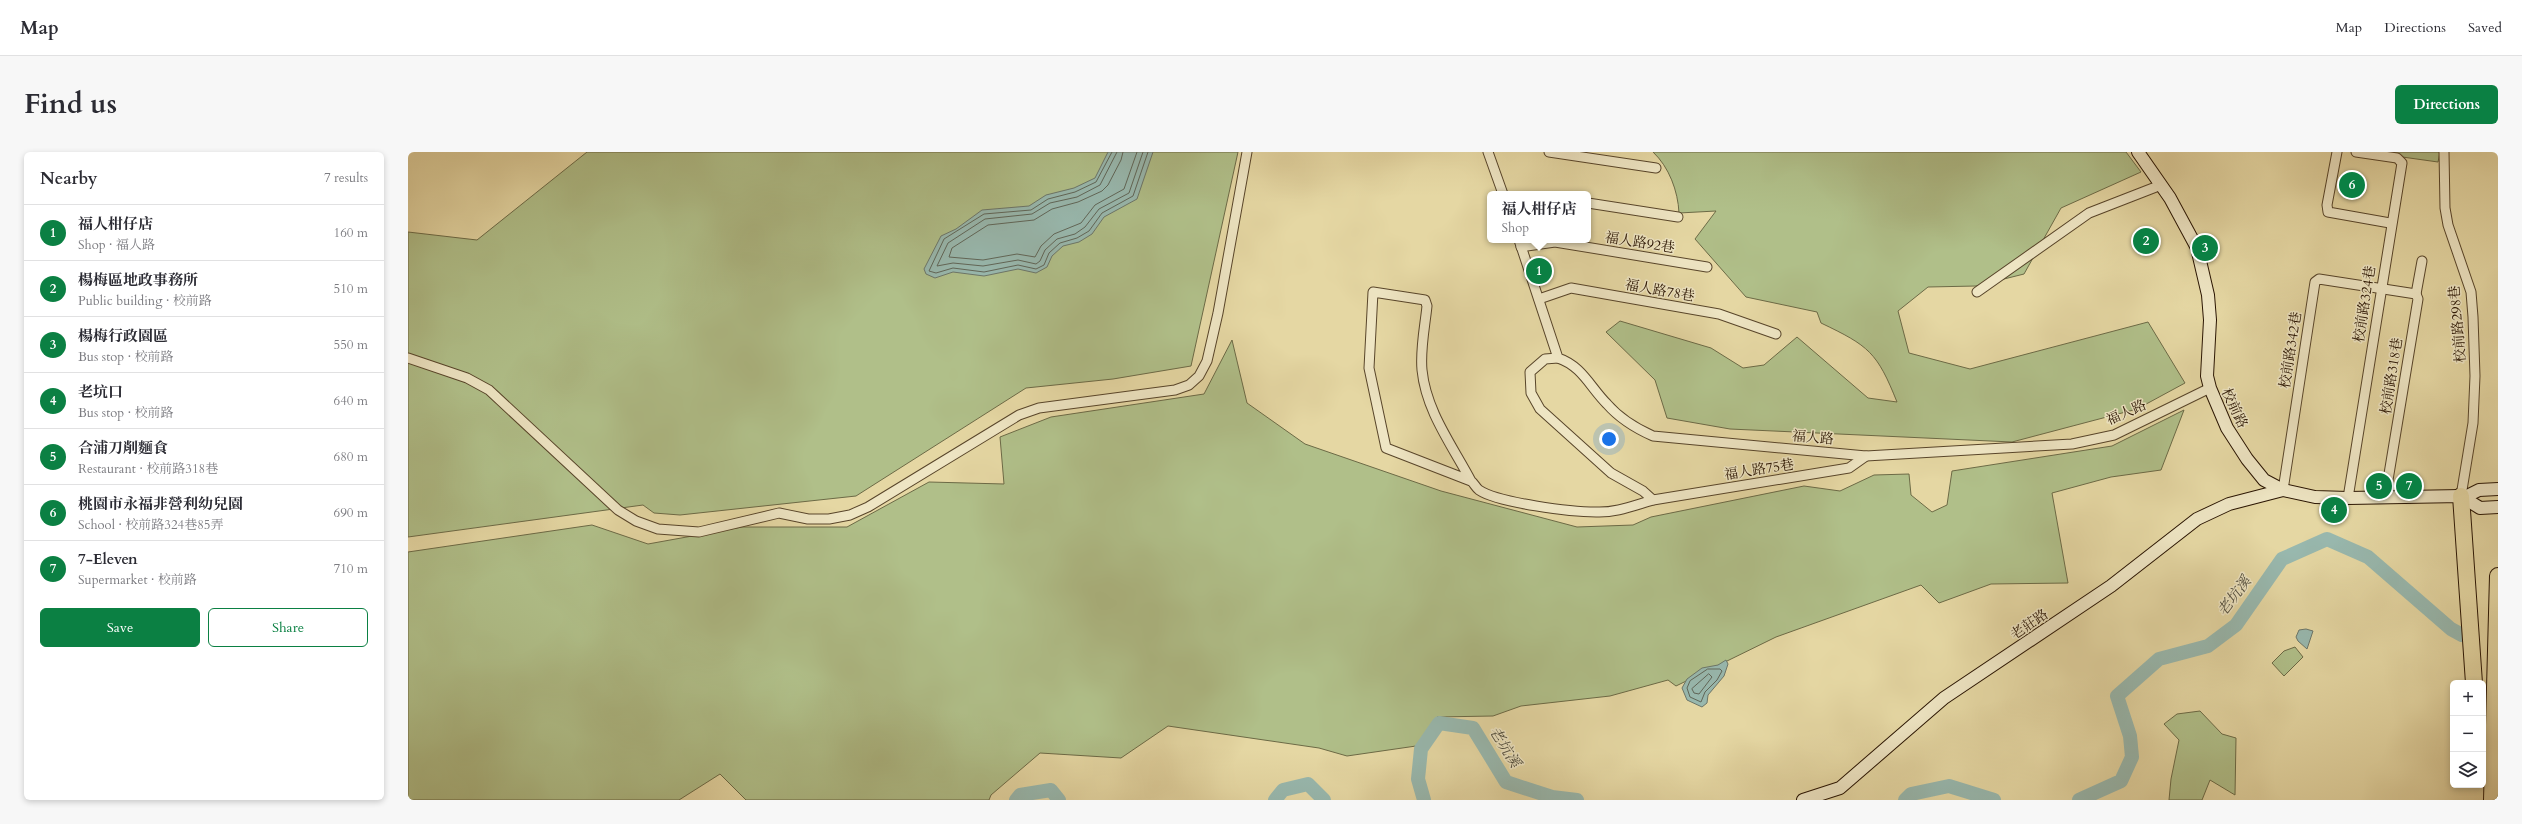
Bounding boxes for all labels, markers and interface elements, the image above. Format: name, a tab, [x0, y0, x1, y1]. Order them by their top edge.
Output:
text: Map	[20, 15, 59, 41]
text: Map	[2336, 18, 2362, 37]
text: Directions	[2384, 18, 2446, 37]
text: Saved	[2468, 18, 2502, 37]
text: Find us	[24, 85, 117, 123]
button: Directions	[2395, 85, 2498, 124]
text: Nearby	[40, 167, 97, 190]
text: 7 results	[324, 169, 368, 187]
pin: 6	[2339, 170, 2365, 200]
popup	[1487, 191, 1591, 243]
text: 福人柑仔店	[1501, 199, 1577, 219]
text: 福人柑仔店	[78, 214, 153, 234]
text: Shop	[1501, 219, 1529, 237]
text: 1	[50, 224, 56, 242]
text: 160 m	[334, 224, 368, 242]
pin: 2	[2133, 226, 2159, 256]
street label: 福人路92巷	[1604, 228, 1676, 257]
pin: 3	[2192, 233, 2218, 263]
text: Shop · 福人路	[78, 236, 155, 254]
pin: 1	[1526, 256, 1552, 286]
street label: 校前路324巷	[2349, 264, 2380, 344]
text: 楊梅區地政事務所	[78, 270, 198, 290]
street label: 福人路78巷	[1624, 275, 1696, 306]
text: 2	[50, 280, 56, 298]
text: 510 m	[334, 280, 368, 298]
street label: 校前路298巷	[2445, 285, 2470, 363]
text: Public building · 校前路	[78, 292, 212, 310]
street label: 校前路342巷	[2275, 310, 2306, 390]
text: 楊梅行政園區	[78, 326, 168, 346]
text: 3	[50, 336, 56, 354]
text: 550 m	[334, 336, 368, 354]
street label: 校前路318巷	[2376, 336, 2407, 416]
text: Bus stop · 校前路	[78, 348, 174, 366]
text: 老坑口	[78, 382, 123, 402]
street label: 校前路	[2217, 385, 2252, 431]
text: 4	[50, 392, 56, 410]
text: 640 m	[334, 392, 368, 410]
street label: 福人路	[2103, 395, 2149, 430]
text: Bus stop · 校前路	[78, 404, 174, 422]
street label: 福人路	[1791, 426, 1835, 449]
your location	[1599, 429, 1619, 449]
text: 合浦刀削麵食	[78, 438, 168, 458]
text: 5	[50, 448, 56, 466]
text: 680 m	[334, 448, 368, 466]
street label: 福人路75巷	[1723, 455, 1795, 484]
text: Restaurant · 校前路318巷	[78, 460, 218, 478]
pin: 5	[2366, 471, 2392, 501]
pin: 7	[2396, 471, 2422, 501]
text: 桃園市永福非營利幼兒園	[78, 494, 243, 514]
pin: 4	[2321, 495, 2347, 525]
text: 6	[50, 504, 56, 522]
text: 690 m	[334, 504, 368, 522]
text: School · 校前路324巷85弄	[78, 516, 224, 534]
text: 7-Eleven	[78, 549, 138, 569]
text: 7	[50, 560, 56, 578]
text: 710 m	[334, 560, 368, 578]
water label: 老坑溪	[2212, 570, 2257, 620]
text: Supermarket · 校前路	[78, 571, 197, 589]
street label: 老莊路	[2007, 605, 2052, 644]
button: Save	[40, 608, 200, 647]
button: Share	[208, 608, 368, 647]
map controls	[2450, 680, 2486, 788]
button: +	[2450, 680, 2486, 716]
button: −	[2450, 716, 2486, 752]
water label: 老坑溪	[1485, 723, 1526, 773]
button: layers	[2450, 752, 2486, 788]

